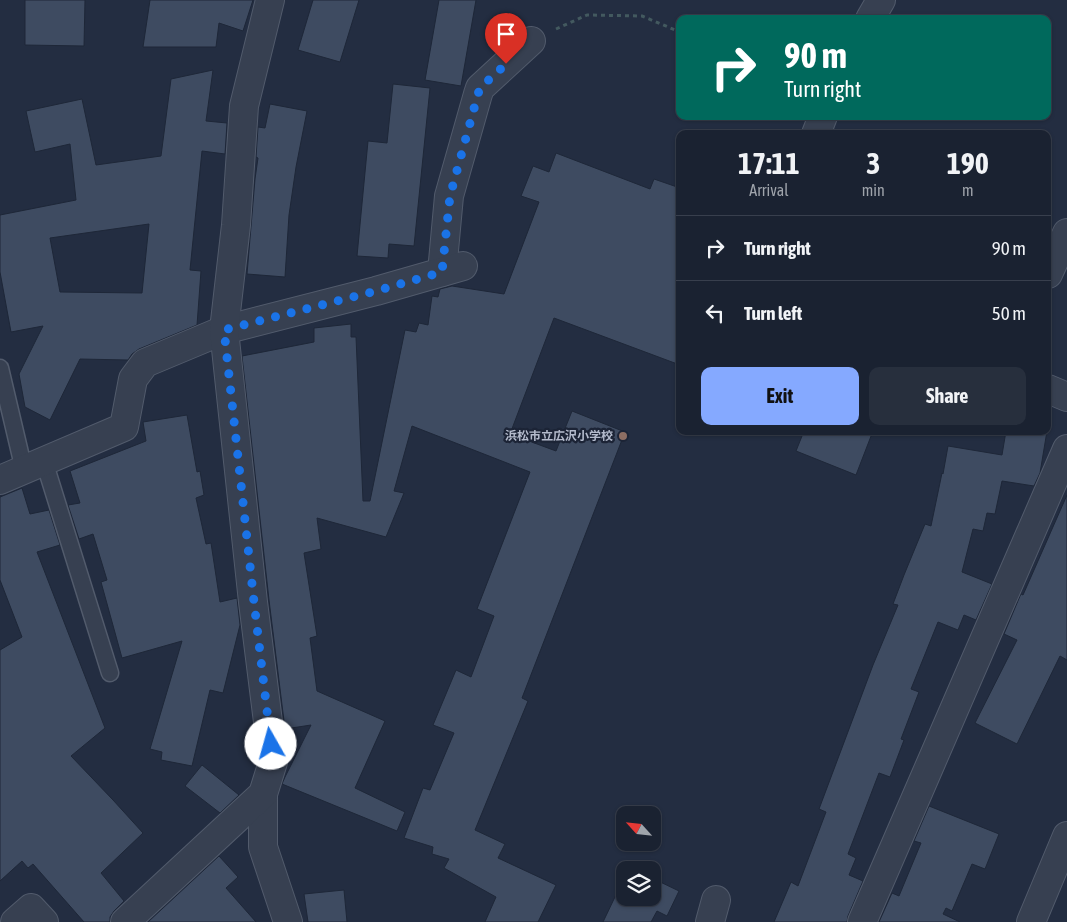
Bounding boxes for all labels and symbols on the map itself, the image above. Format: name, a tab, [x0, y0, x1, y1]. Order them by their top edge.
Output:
pin	[485, 13, 527, 64]
place label: 浜松市立広沢小学校	[505, 429, 613, 443]
marker: 浜松市立広沢小学校	[617, 430, 629, 442]
position arrow	[244, 717, 296, 769]
north arrow	[616, 806, 661, 851]

